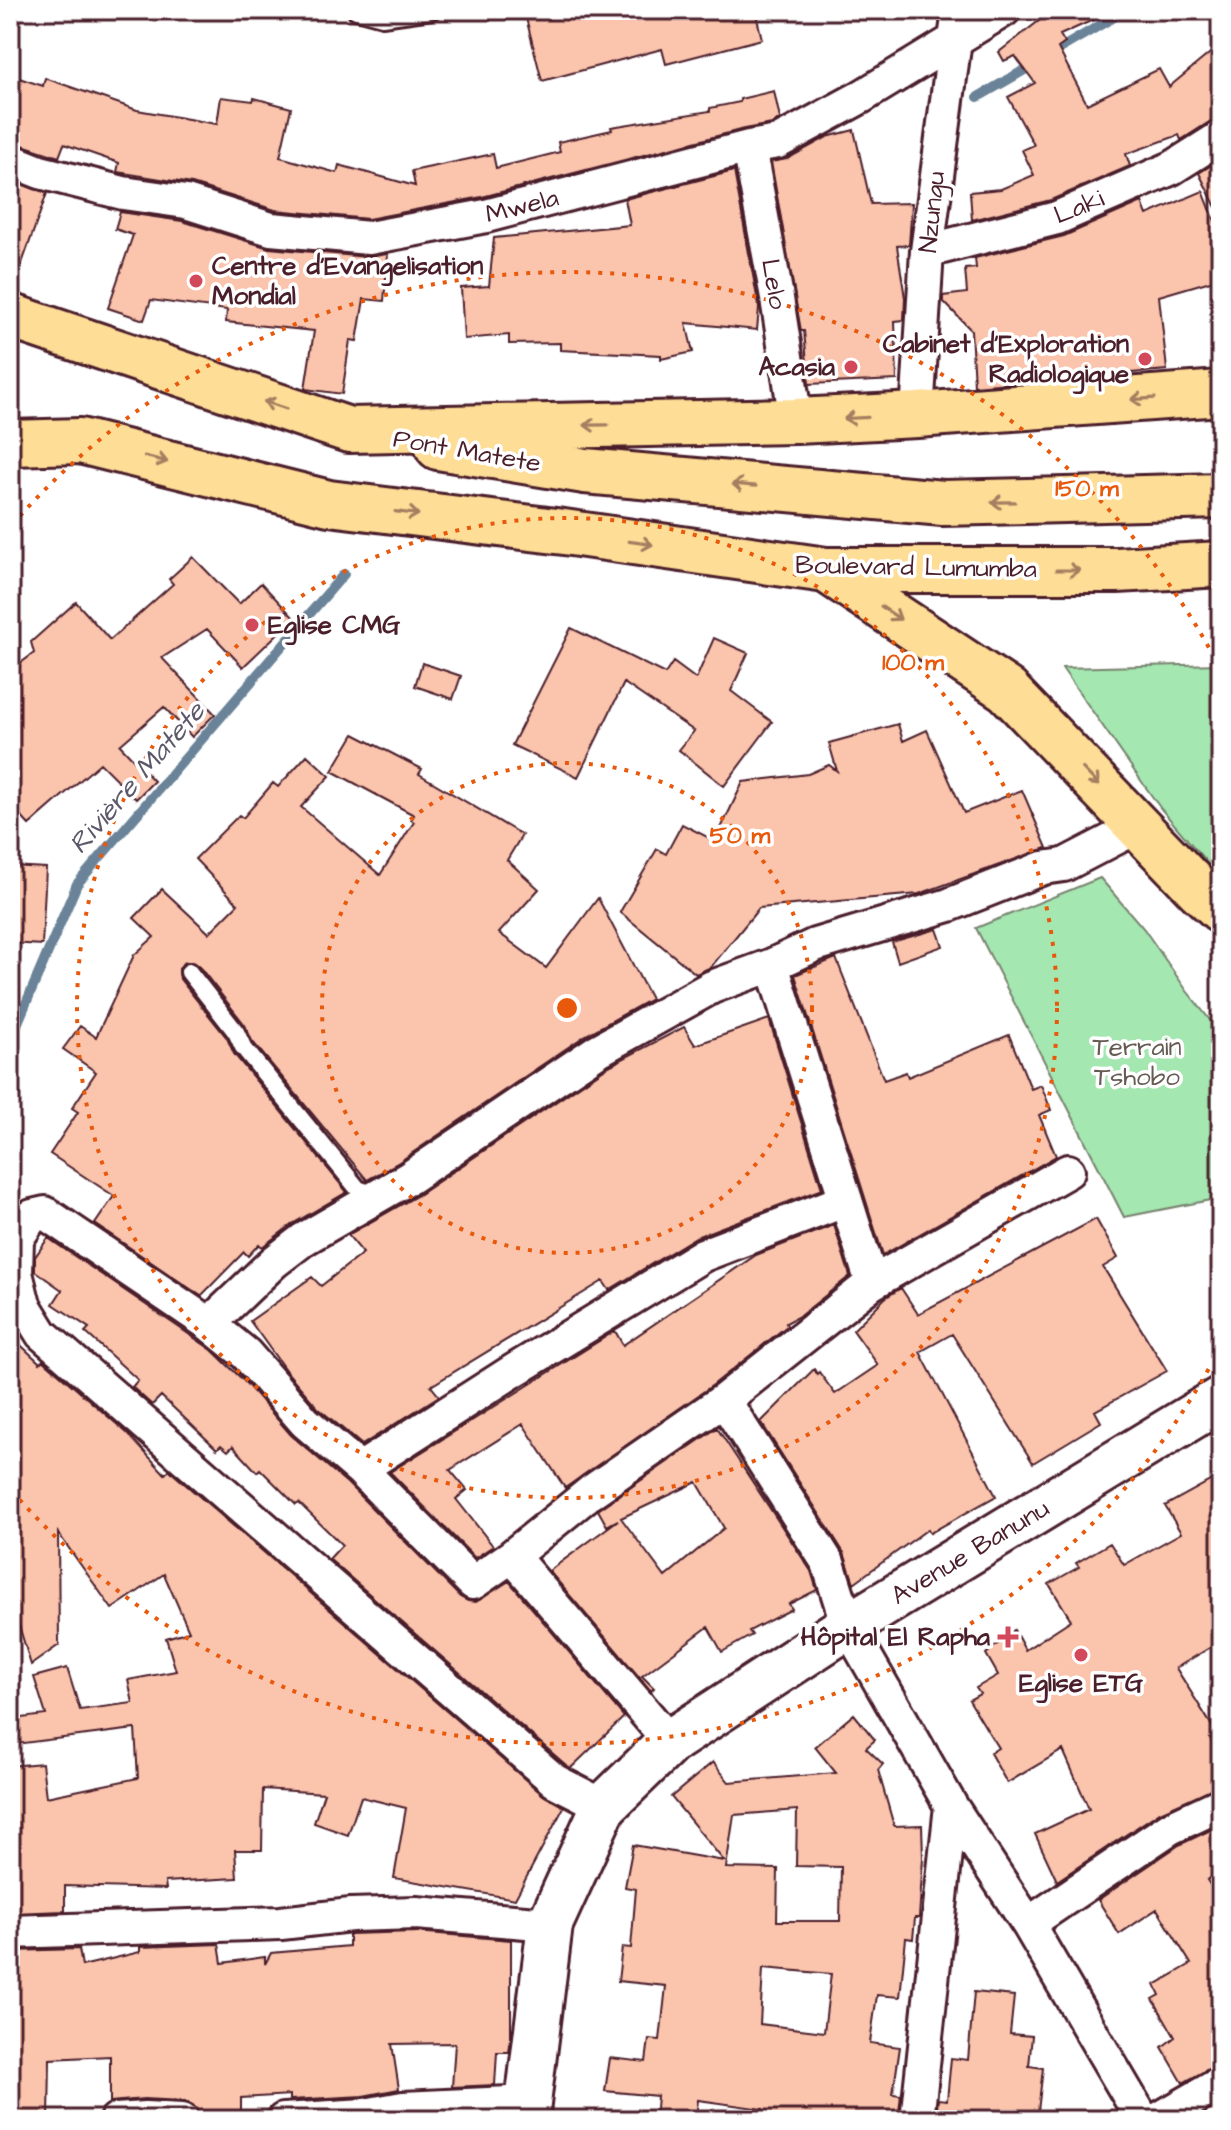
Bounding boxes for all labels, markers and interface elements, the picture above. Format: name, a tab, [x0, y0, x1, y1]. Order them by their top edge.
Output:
street label: Nzungu	[910, 169, 956, 255]
street label: Mwela	[482, 180, 562, 232]
street label: Laki	[1049, 181, 1110, 233]
place label: Centre d'Evangelisation Mondial	[212, 248, 483, 314]
street label: Lelo	[752, 256, 796, 312]
marker: Centre d'Evangelisation Mondial	[187, 272, 205, 290]
place label: Cabinet d'Exploration Radiologique	[883, 326, 1129, 395]
place label: Acasia	[758, 349, 836, 385]
marker: Cabinet d'Exploration Radiologique	[1136, 350, 1154, 368]
marker: Acasia	[842, 358, 860, 376]
one-way arrow	[1130, 392, 1157, 407]
one-way arrow	[263, 397, 288, 412]
one-way arrow	[843, 411, 870, 426]
one-way arrow	[583, 417, 610, 433]
street label: Pont Matete	[390, 420, 544, 482]
one-way arrow	[143, 453, 168, 468]
text: 150 m	[1055, 472, 1119, 506]
one-way arrow	[731, 477, 758, 492]
one-way arrow	[990, 494, 1017, 509]
one-way arrow	[393, 505, 419, 520]
one-way arrow	[628, 536, 654, 551]
street label: Boulevard Lumumba	[795, 547, 1037, 587]
one-way arrow	[1054, 562, 1081, 578]
one-way arrow	[879, 605, 902, 621]
place label: Eglise CMG	[268, 607, 400, 646]
marker: Eglise CMG	[243, 616, 261, 634]
text: 100 m	[882, 646, 944, 680]
water label: Rivière Matete	[60, 692, 215, 863]
one-way arrow	[1081, 767, 1100, 786]
text: 50 m	[710, 819, 771, 853]
centre of rings	[553, 994, 581, 1022]
park label: Terrain Tshobo	[1092, 1029, 1182, 1095]
street label: Avenue Banunu	[884, 1490, 1056, 1614]
place label: Hôpital El Rapha	[801, 1619, 991, 1655]
marker: Hôpital El Rapha	[997, 1626, 1019, 1648]
marker: Eglise ETG	[1072, 1646, 1090, 1664]
place label: Eglise ETG	[1019, 1665, 1143, 1704]

